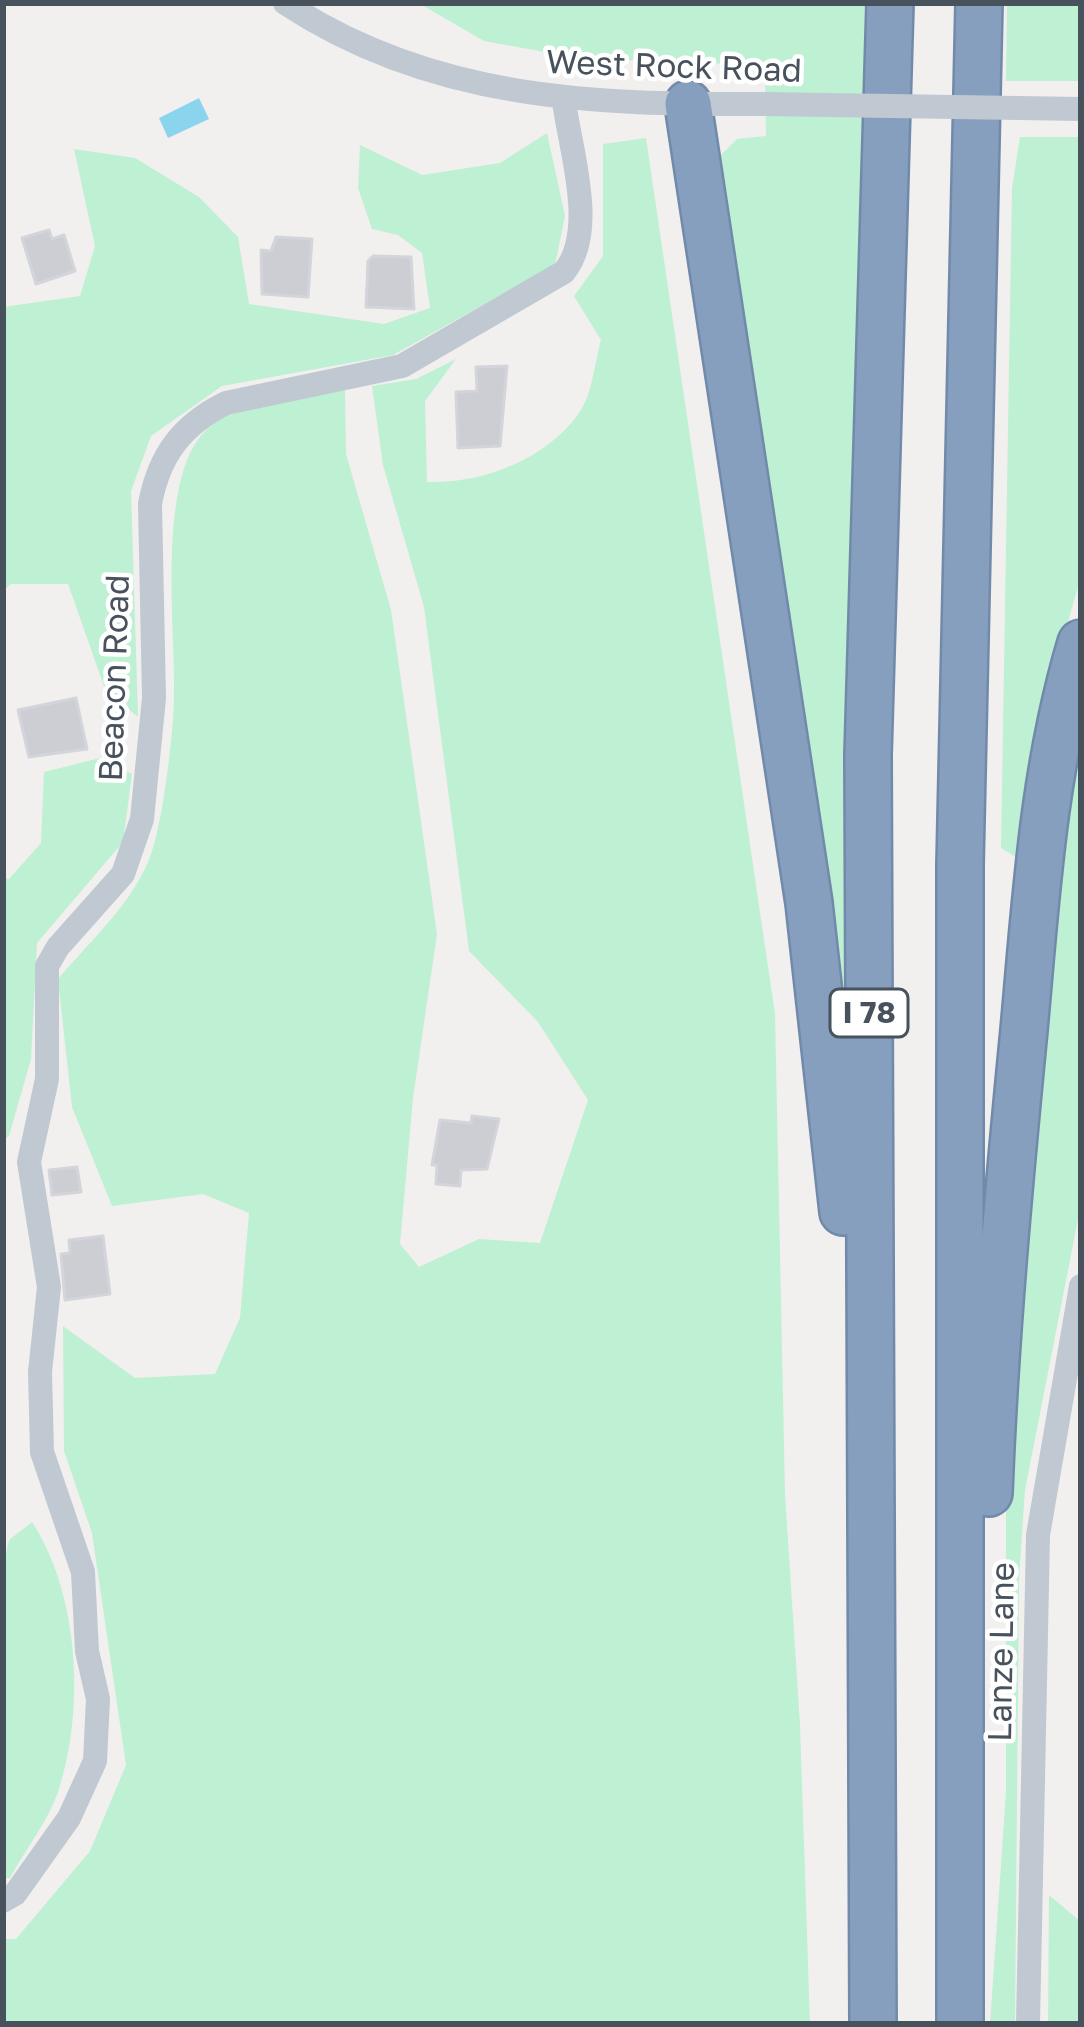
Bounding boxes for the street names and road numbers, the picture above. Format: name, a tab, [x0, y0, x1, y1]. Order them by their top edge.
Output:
street label: West Rock Road	[545, 43, 803, 91]
street label: Beacon Road	[92, 574, 138, 782]
road number: I 78	[830, 989, 908, 1037]
street label: Lanze Lane	[981, 1562, 1023, 1742]

